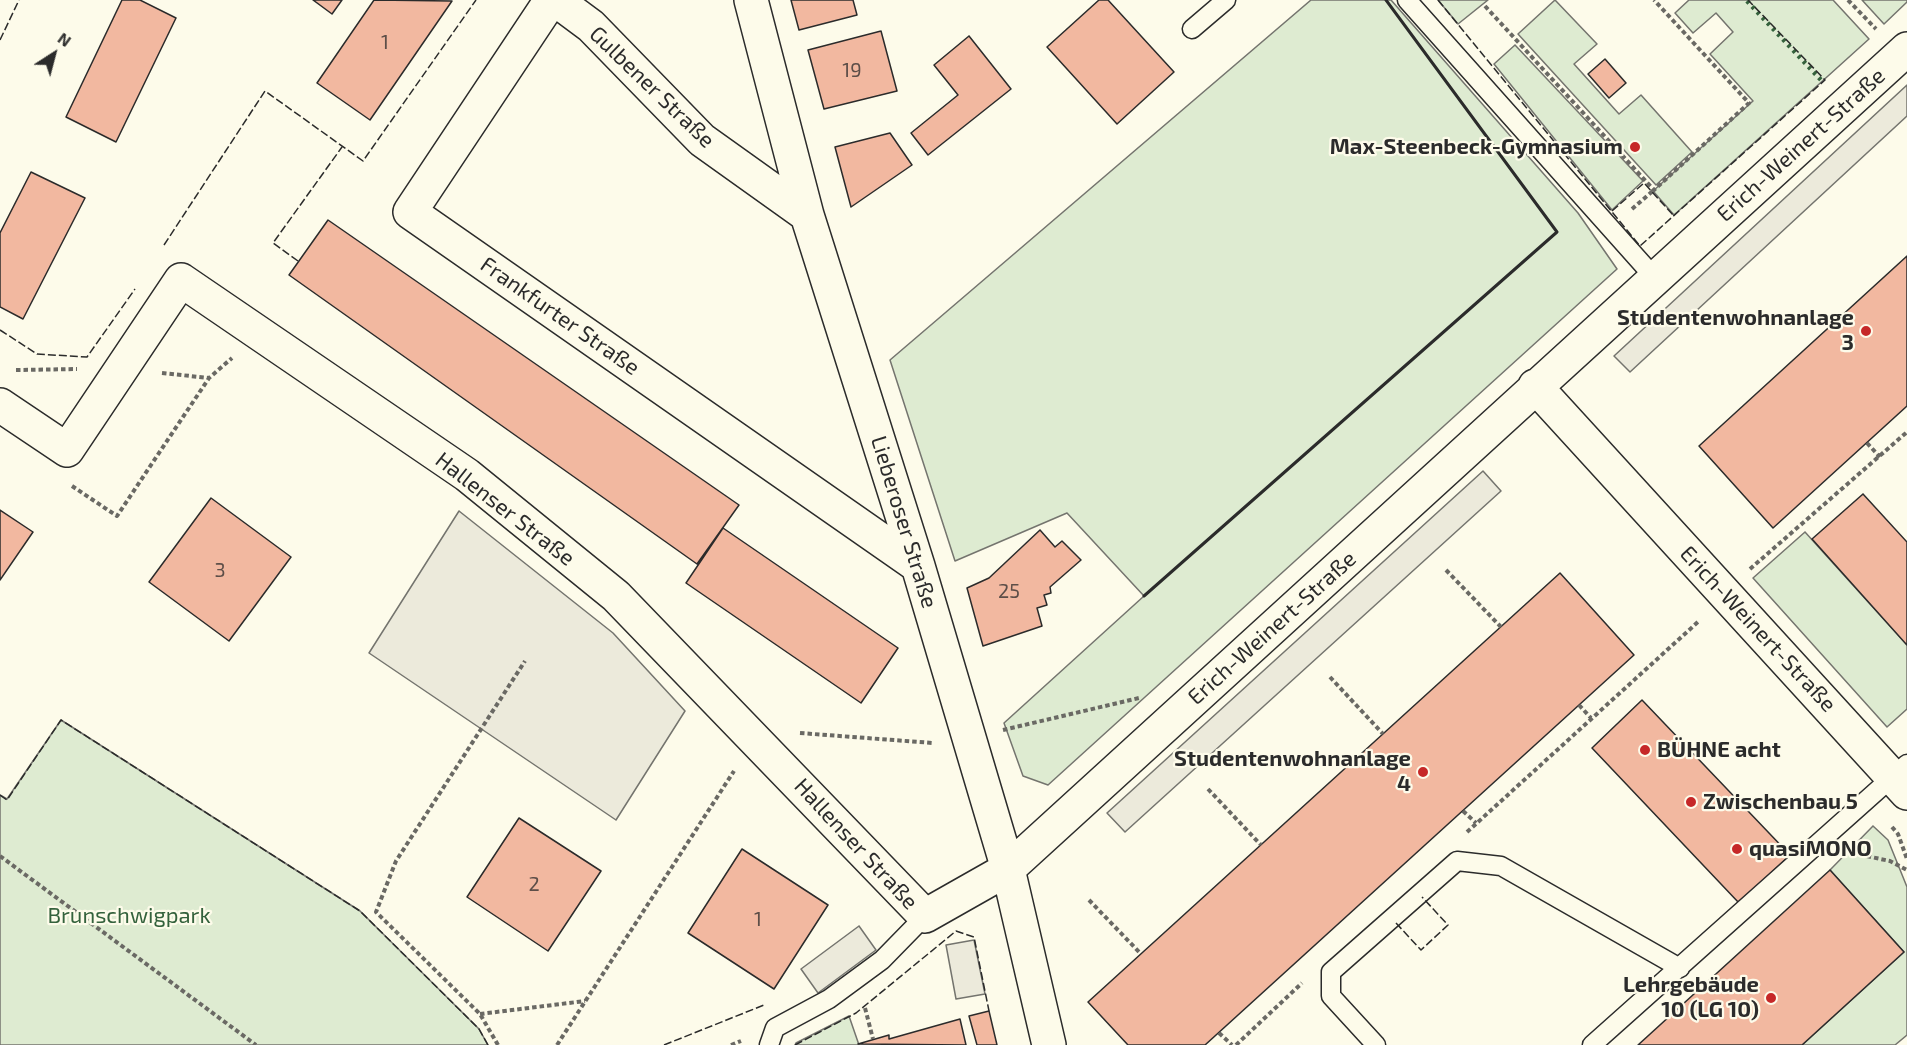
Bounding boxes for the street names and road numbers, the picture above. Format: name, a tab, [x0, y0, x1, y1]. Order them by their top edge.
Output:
street label: Gulbener Straße	[584, 21, 720, 153]
street label: Erich-Weinert-Straße	[1712, 63, 1890, 227]
street label: Frankfurter Straße	[475, 251, 645, 381]
street label: Lieberoser Straße	[865, 433, 943, 611]
street label: Hallenser Straße	[430, 446, 580, 572]
street label: Erich-Weinert-Straße	[1674, 541, 1842, 717]
street label: Erich-Weinert-Straße	[1183, 546, 1361, 710]
street label: Hallenser Straße	[789, 773, 923, 915]

